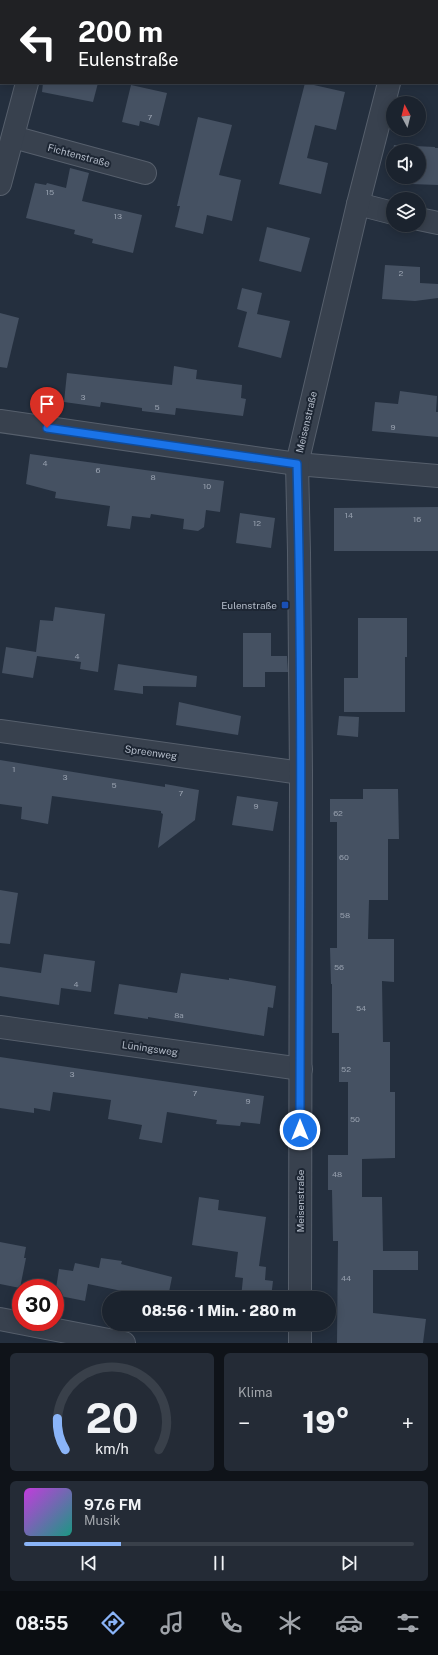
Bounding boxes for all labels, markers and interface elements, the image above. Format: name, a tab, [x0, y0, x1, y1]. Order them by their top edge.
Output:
text: 200 m	[78, 15, 163, 48]
icon: left	[12, 16, 64, 68]
text: Eulenstraße	[78, 49, 179, 70]
north arrow	[386, 96, 426, 136]
map controls	[386, 96, 426, 232]
house number: 7	[148, 112, 153, 122]
street label: Fichtenstraße	[46, 141, 112, 169]
button: sound	[386, 144, 426, 184]
house number: 15	[46, 187, 54, 197]
button: layers	[386, 192, 426, 232]
house number: 13	[114, 211, 122, 221]
house number: 2	[399, 268, 404, 278]
pin	[30, 387, 64, 428]
street label: Meisenstraße	[293, 390, 319, 454]
house number: 3	[80, 392, 86, 402]
icon: arrive	[36, 393, 58, 415]
house number: 5	[154, 402, 160, 412]
house number: 9	[391, 422, 396, 432]
house number: 4	[42, 458, 48, 468]
house number: 6	[96, 465, 101, 475]
house number: 8	[150, 472, 156, 482]
house number: 10	[203, 481, 211, 491]
house number: 14	[345, 510, 353, 520]
house number: 16	[413, 514, 421, 524]
house number: 12	[253, 518, 261, 528]
place label: Eulenstraße	[221, 599, 277, 611]
marker: Eulenstraße	[280, 600, 290, 610]
house number: 4	[74, 651, 80, 661]
street label: Spreenweg	[124, 742, 178, 762]
house number: 1	[12, 764, 16, 774]
house number: 3	[62, 772, 68, 782]
house number: 5	[111, 780, 117, 790]
house number: 7	[179, 788, 184, 798]
house number: 9	[254, 801, 259, 811]
house number: 62	[333, 808, 343, 818]
house number: 60	[339, 852, 349, 862]
house number: 58	[340, 910, 350, 920]
house number: 56	[334, 962, 344, 972]
house number: 4	[73, 979, 79, 989]
house number: 54	[356, 1003, 366, 1013]
house number: 8a	[174, 1010, 184, 1020]
street label: Lüningsweg	[121, 1038, 179, 1058]
house number: 52	[341, 1064, 351, 1074]
house number: 3	[69, 1069, 75, 1079]
house number: 7	[193, 1088, 198, 1098]
house number: 9	[246, 1096, 251, 1106]
position arrow	[279, 1109, 321, 1151]
house number: 50	[350, 1114, 360, 1124]
street label: Meisenstraße	[294, 1169, 306, 1233]
house number: 48	[332, 1169, 342, 1179]
house number: 44	[341, 1273, 351, 1283]
speed limit sign: 30	[12, 1279, 64, 1331]
text: 08:56 · 1 Min. · 280 m	[142, 1302, 296, 1319]
text: Klima	[238, 1385, 272, 1400]
text: 20	[85, 1393, 139, 1442]
text: 19°	[302, 1404, 350, 1440]
text: −	[238, 1410, 250, 1436]
text: +	[402, 1410, 414, 1436]
text: km/h	[95, 1440, 129, 1457]
text: 97.6 FM	[84, 1496, 142, 1513]
text: Musik	[84, 1513, 120, 1528]
icon: previous	[78, 1552, 100, 1574]
icon: pause	[208, 1552, 230, 1574]
icon: next	[338, 1552, 360, 1574]
icon: directions	[99, 1609, 127, 1637]
icon: music	[158, 1609, 186, 1637]
icon: phone	[217, 1609, 245, 1637]
icon: climate	[276, 1609, 304, 1637]
icon: car	[335, 1609, 363, 1637]
icon: filters	[394, 1609, 422, 1637]
text: 08:55	[16, 1613, 68, 1634]

